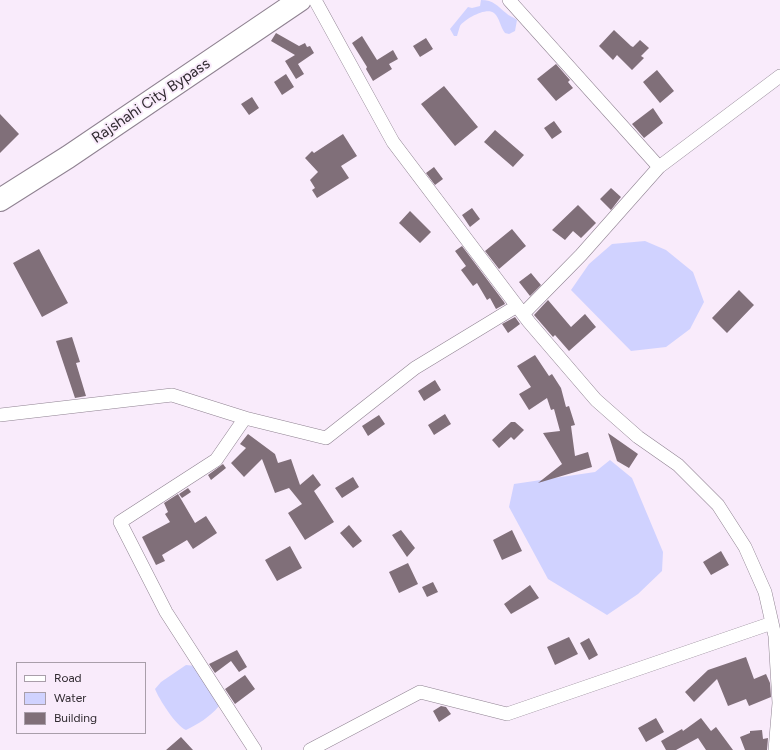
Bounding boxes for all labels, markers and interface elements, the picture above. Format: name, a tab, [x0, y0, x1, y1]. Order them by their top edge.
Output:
street label: Rajshahi City Bypass	[88, 55, 214, 147]
legend	[16, 662, 146, 734]
text: Road	[54, 671, 82, 685]
text: Water	[54, 691, 86, 705]
text: Building	[54, 711, 97, 725]

